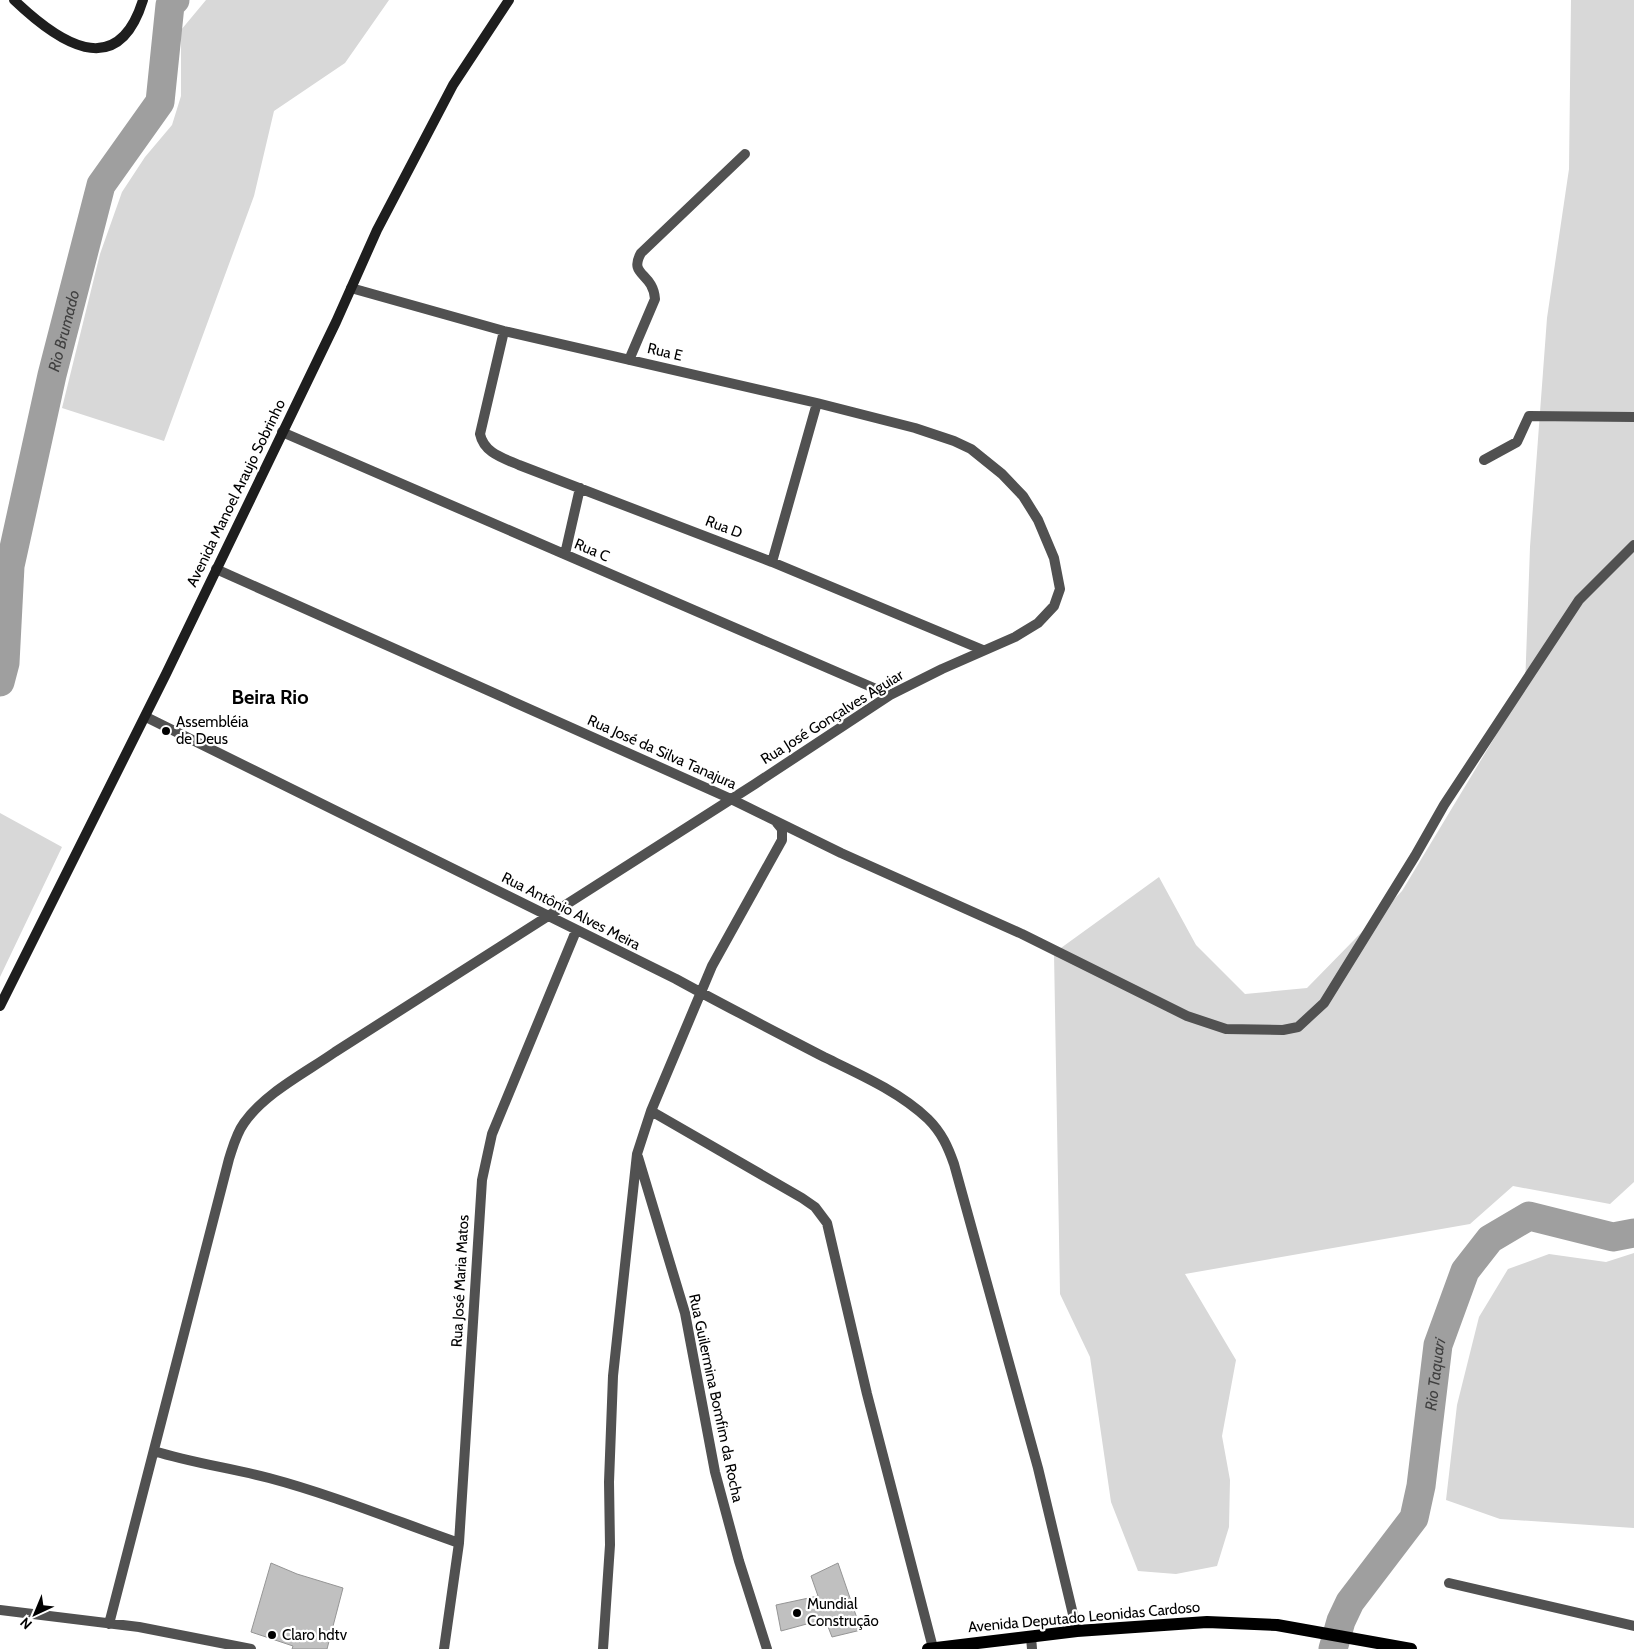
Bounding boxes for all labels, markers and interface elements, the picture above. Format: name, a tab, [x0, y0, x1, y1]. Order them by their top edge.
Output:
water label: Rio Brumado	[44, 288, 83, 374]
street label: Rua E	[646, 339, 684, 365]
street label: Avenida Manoel Araujo Sobrinho	[183, 396, 289, 590]
street label: Rua D	[703, 512, 745, 542]
street label: Rua C	[572, 535, 612, 565]
street label: Rua José Gonçalves Aguiar	[757, 666, 907, 768]
district label: Beira Rio	[231, 685, 309, 709]
street label: Rua José da Silva Tanajura	[585, 711, 740, 793]
place label: Assembléia de Deus	[176, 713, 249, 748]
marker: Assembléia de Deus	[160, 725, 172, 737]
street label: Rua Antônio Alves Meira	[499, 868, 644, 954]
street label: Rua José Maria Matos	[448, 1214, 472, 1348]
street label: Rua Guilermina Bomfim da Rocha	[685, 1292, 747, 1505]
water label: Rio Taquari	[1421, 1335, 1449, 1412]
north arrow	[10, 1589, 60, 1639]
place label: Mundial Construção	[807, 1595, 879, 1630]
street label: Avenida Deputado Leonidas Cardoso	[967, 1598, 1201, 1636]
marker: Mundial Construção	[791, 1607, 803, 1619]
text: N	[16, 1613, 36, 1633]
place label: Claro hdtv	[282, 1626, 348, 1644]
marker: Claro hdtv	[266, 1629, 278, 1641]

